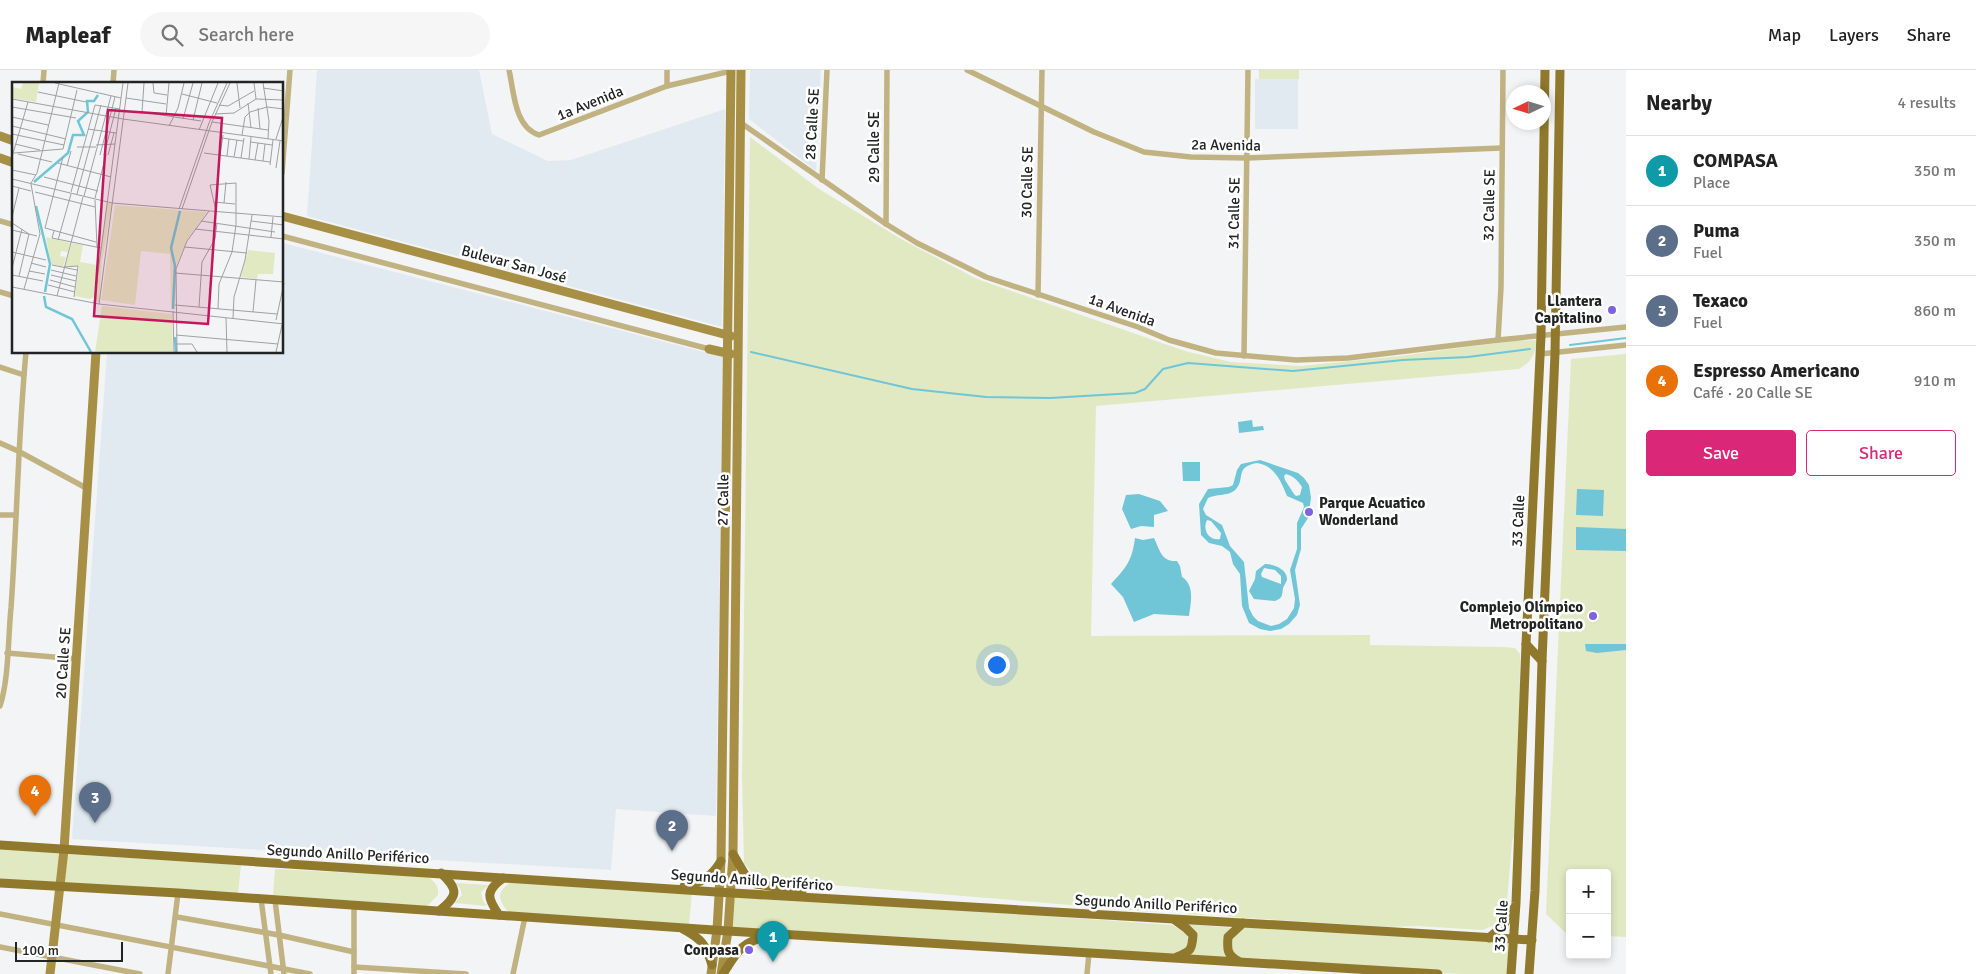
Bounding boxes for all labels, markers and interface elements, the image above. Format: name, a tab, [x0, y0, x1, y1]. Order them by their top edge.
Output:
search box	[140, 12, 490, 57]
text: Mapleaf	[25, 20, 110, 50]
icon: search	[158, 21, 186, 49]
text: Search here	[198, 23, 294, 47]
text: Map	[1768, 24, 1801, 46]
text: Layers	[1829, 24, 1879, 46]
text: Share	[1907, 24, 1951, 46]
inset map	[12, 82, 284, 354]
street label: 1a Avenida	[554, 82, 626, 124]
north arrow	[1506, 85, 1551, 130]
street label: 28 Calle SE	[801, 87, 823, 161]
text: Nearby	[1646, 90, 1712, 116]
text: 4 results	[1897, 93, 1956, 113]
street label: 29 Calle SE	[865, 111, 883, 183]
street label: 2a Avenida	[1191, 135, 1261, 155]
street label: 30 Calle SE	[1017, 146, 1037, 218]
text: COMPASA	[1693, 149, 1778, 173]
text: 1	[1658, 161, 1666, 181]
text: 350 m	[1914, 161, 1956, 181]
street label: 32 Calle SE	[1479, 169, 1499, 241]
text: Place	[1693, 173, 1730, 193]
street label: 31 Calle SE	[1224, 177, 1244, 249]
text: Puma	[1693, 219, 1740, 243]
text: 2	[1658, 231, 1666, 251]
text: 350 m	[1914, 231, 1956, 251]
street label: Bulevar San José	[459, 241, 569, 287]
text: Fuel	[1693, 243, 1722, 263]
text: Texaco	[1693, 289, 1748, 313]
street label: 1a Avenida	[1086, 290, 1158, 330]
place label: Llantera Capitalino	[1534, 292, 1602, 327]
text: 3	[1658, 301, 1666, 321]
text: 860 m	[1914, 301, 1956, 321]
marker: Llantera Capitalino	[1606, 304, 1618, 316]
text: Fuel	[1693, 313, 1722, 333]
text: Espresso Americano	[1693, 359, 1860, 383]
text: 4	[1658, 371, 1666, 391]
text: 910 m	[1914, 371, 1956, 391]
text: Café · 20 Calle SE	[1693, 383, 1813, 403]
button: Save	[1646, 430, 1796, 476]
button: Share	[1806, 430, 1956, 476]
street label: 27 Calle	[714, 474, 732, 526]
place label: Parque Acuatico Wonderland	[1319, 494, 1425, 529]
street label: 33 Calle	[1508, 495, 1528, 547]
marker: Parque Acuatico Wonderland	[1303, 506, 1315, 518]
place label: Complejo Olímpico Metropolitano	[1460, 598, 1583, 633]
marker: Complejo Olímpico Metropolitano	[1587, 610, 1599, 622]
street label: 20 Calle SE	[52, 626, 74, 700]
your location	[984, 652, 1010, 678]
pin: 4	[19, 775, 51, 816]
pin: 3	[79, 782, 111, 823]
pin: 2	[656, 810, 688, 851]
street label: Segundo Anillo Periférico	[266, 841, 430, 867]
street label: Segundo Anillo Periférico	[670, 865, 834, 895]
map controls	[1566, 869, 1611, 959]
button: +	[1566, 869, 1611, 914]
street label: Segundo Anillo Periférico	[1074, 891, 1238, 917]
street label: 33 Calle	[1490, 899, 1512, 953]
button: −	[1566, 914, 1611, 959]
pin: 1	[757, 921, 789, 962]
scale bar	[15, 939, 122, 962]
place label: Conpasa	[684, 941, 739, 959]
text: 100 m	[22, 942, 59, 959]
marker: Conpasa	[743, 944, 755, 956]

